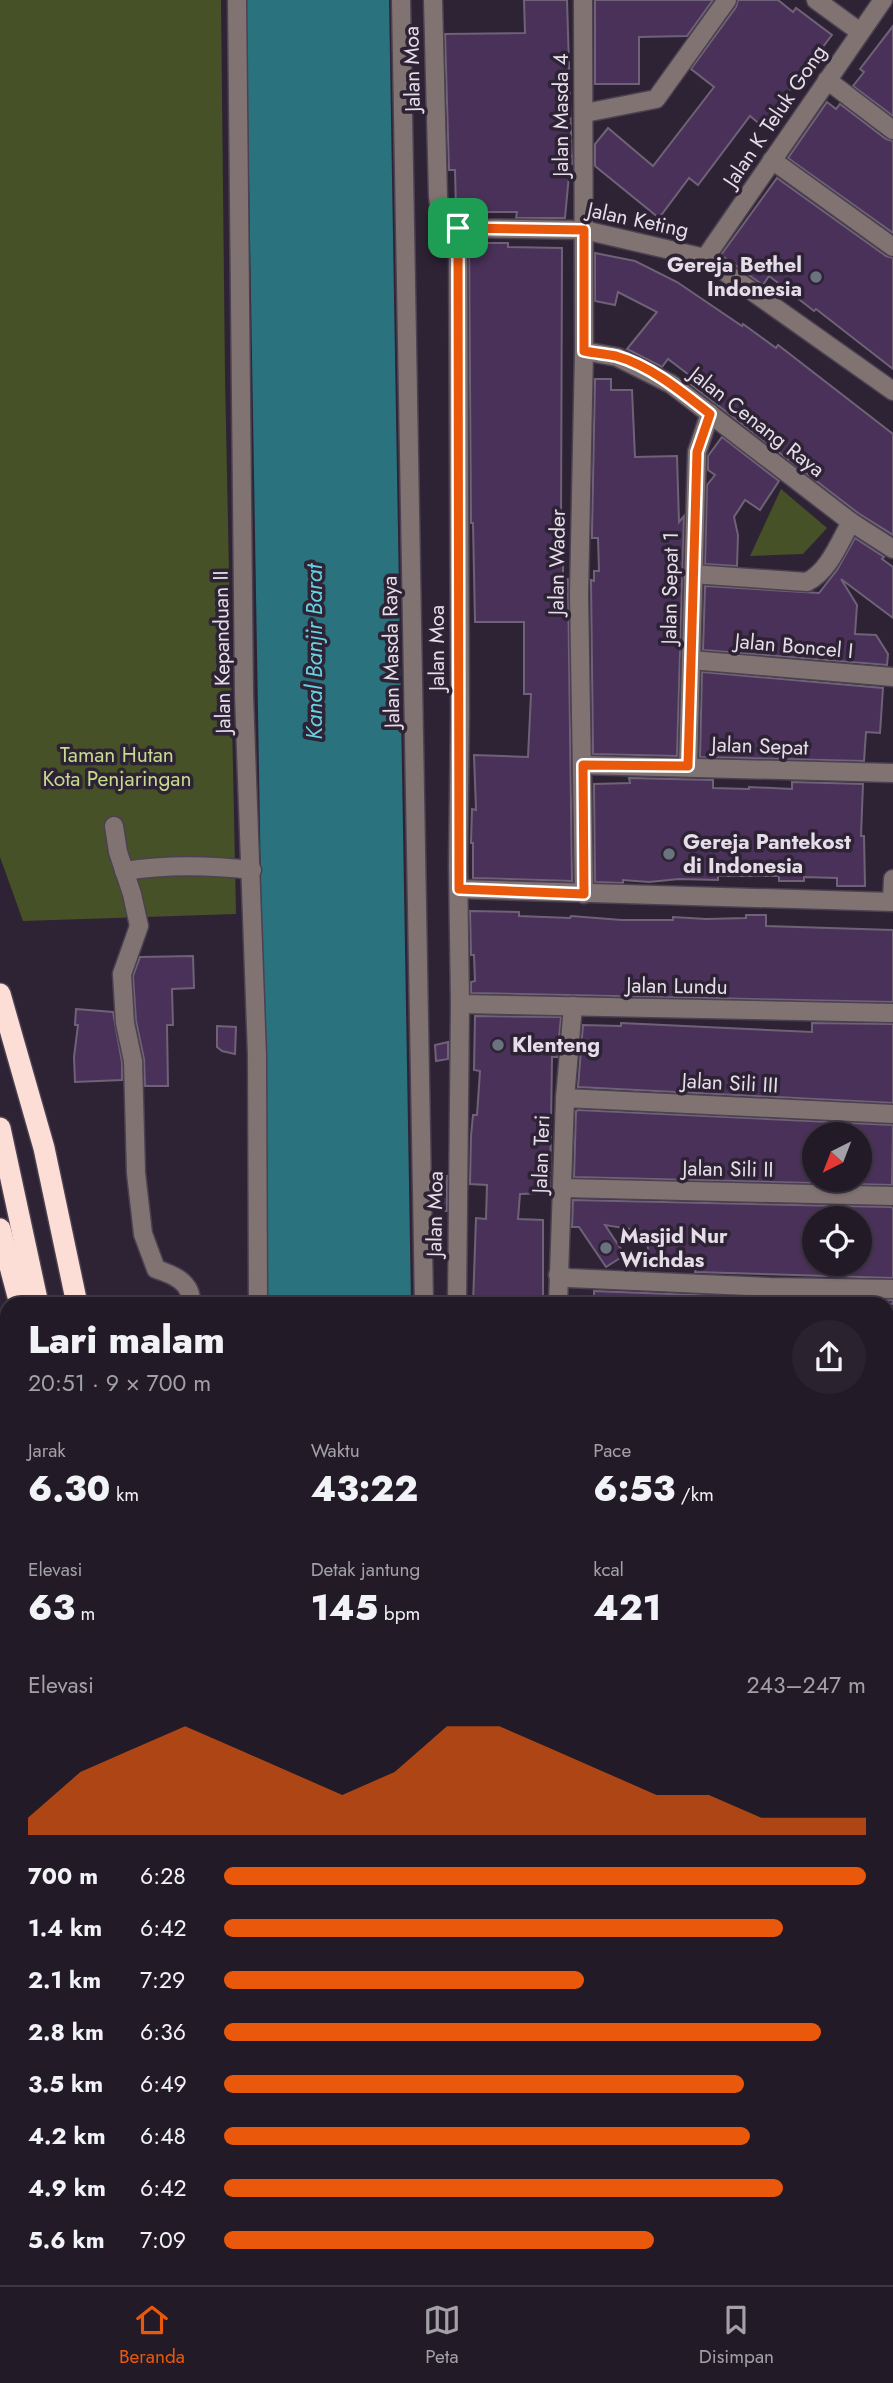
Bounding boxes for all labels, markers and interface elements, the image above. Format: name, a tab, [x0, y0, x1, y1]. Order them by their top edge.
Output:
street label: Jalan Moa	[396, 26, 428, 115]
street label: Jalan K Teluk Gong	[714, 39, 834, 196]
street label: Jalan Masda 4	[546, 53, 576, 180]
street label: Jalan Keting	[582, 194, 691, 245]
pin	[428, 198, 488, 258]
icon: arrive	[439, 209, 477, 247]
place label: Gereja Bethel Indonesia	[667, 250, 802, 304]
marker: Gereja Bethel Indonesia	[808, 269, 824, 285]
street label: Jalan Cenang Raya	[681, 358, 831, 484]
street label: Jalan Wader	[541, 508, 573, 618]
street label: Jalan Sepat 1	[654, 531, 686, 648]
water label: Kanal Banjir Barat	[297, 563, 331, 740]
street label: Jalan Kepanduan II	[206, 570, 238, 737]
street label: Jalan Masda Raya	[375, 576, 407, 731]
street label: Jalan Moa	[422, 605, 452, 694]
street label: Jalan Boncel I	[731, 626, 854, 666]
street label: Jalan Sepat	[708, 729, 809, 763]
park label: Taman Hutan Kota Penjaringan	[43, 740, 192, 794]
place label: Gereja Pantekost di Indonesia	[683, 827, 851, 881]
marker: Gereja Pantekost di Indonesia	[661, 846, 677, 862]
street label: Jalan Lundu	[623, 970, 728, 1002]
place label: Klenteng	[512, 1030, 600, 1060]
marker: Klenteng	[490, 1037, 506, 1053]
street label: Jalan Sili III	[678, 1065, 779, 1101]
street label: Jalan Teri	[525, 1114, 557, 1197]
north arrow	[802, 1122, 872, 1192]
map controls	[802, 1122, 872, 1276]
street label: Jalan Sili II	[679, 1153, 774, 1185]
street label: Jalan Moa	[419, 1171, 451, 1260]
button: locate	[802, 1206, 872, 1276]
place label: Masjid Nur Wichdas	[620, 1221, 728, 1275]
marker: Masjid Nur Wichdas	[598, 1240, 614, 1256]
text: Lari malam	[28, 1312, 225, 1367]
button: share	[792, 1320, 866, 1394]
text: 20:51 · 9 × 700 m	[28, 1366, 211, 1400]
text: Jarak	[28, 1437, 66, 1464]
text: Waktu	[311, 1437, 360, 1464]
text: Pace	[593, 1437, 631, 1464]
text: 6.30	[28, 1464, 110, 1514]
text: 43:22	[311, 1464, 418, 1514]
text: 6:53	[593, 1464, 675, 1514]
text: km	[110, 1481, 139, 1508]
text: /km	[675, 1481, 714, 1508]
text: Elevasi	[28, 1556, 82, 1583]
text: Detak jantung	[311, 1556, 420, 1583]
text: kcal	[593, 1556, 624, 1583]
text: 63	[28, 1583, 75, 1633]
text: 145	[311, 1583, 378, 1633]
text: 421	[593, 1583, 661, 1633]
text: m	[75, 1600, 95, 1627]
text: bpm	[378, 1600, 420, 1627]
text: Elevasi	[28, 1668, 94, 1702]
text: 243–247 m	[747, 1668, 866, 1702]
text: 700 m	[28, 1859, 98, 1893]
text: 6:28	[140, 1859, 186, 1893]
text: 1.4 km	[28, 1911, 102, 1945]
text: 6:42	[140, 1911, 187, 1945]
text: 2.1 km	[28, 1963, 101, 1997]
text: 7:29	[140, 1963, 185, 1997]
text: 2.8 km	[28, 2015, 104, 2049]
text: 6:36	[140, 2015, 186, 2049]
text: 3.5 km	[28, 2067, 103, 2101]
text: 6:49	[140, 2067, 187, 2101]
text: 4.2 km	[28, 2119, 106, 2153]
text: 6:48	[140, 2119, 186, 2153]
text: 4.9 km	[28, 2171, 106, 2205]
text: 6:42	[140, 2171, 187, 2205]
text: 5.6 km	[28, 2223, 105, 2257]
text: 7:09	[140, 2223, 186, 2257]
tab: Beranda	[119, 2301, 185, 2370]
tab: Peta	[423, 2301, 461, 2370]
tab: Disimpan	[699, 2301, 774, 2370]

